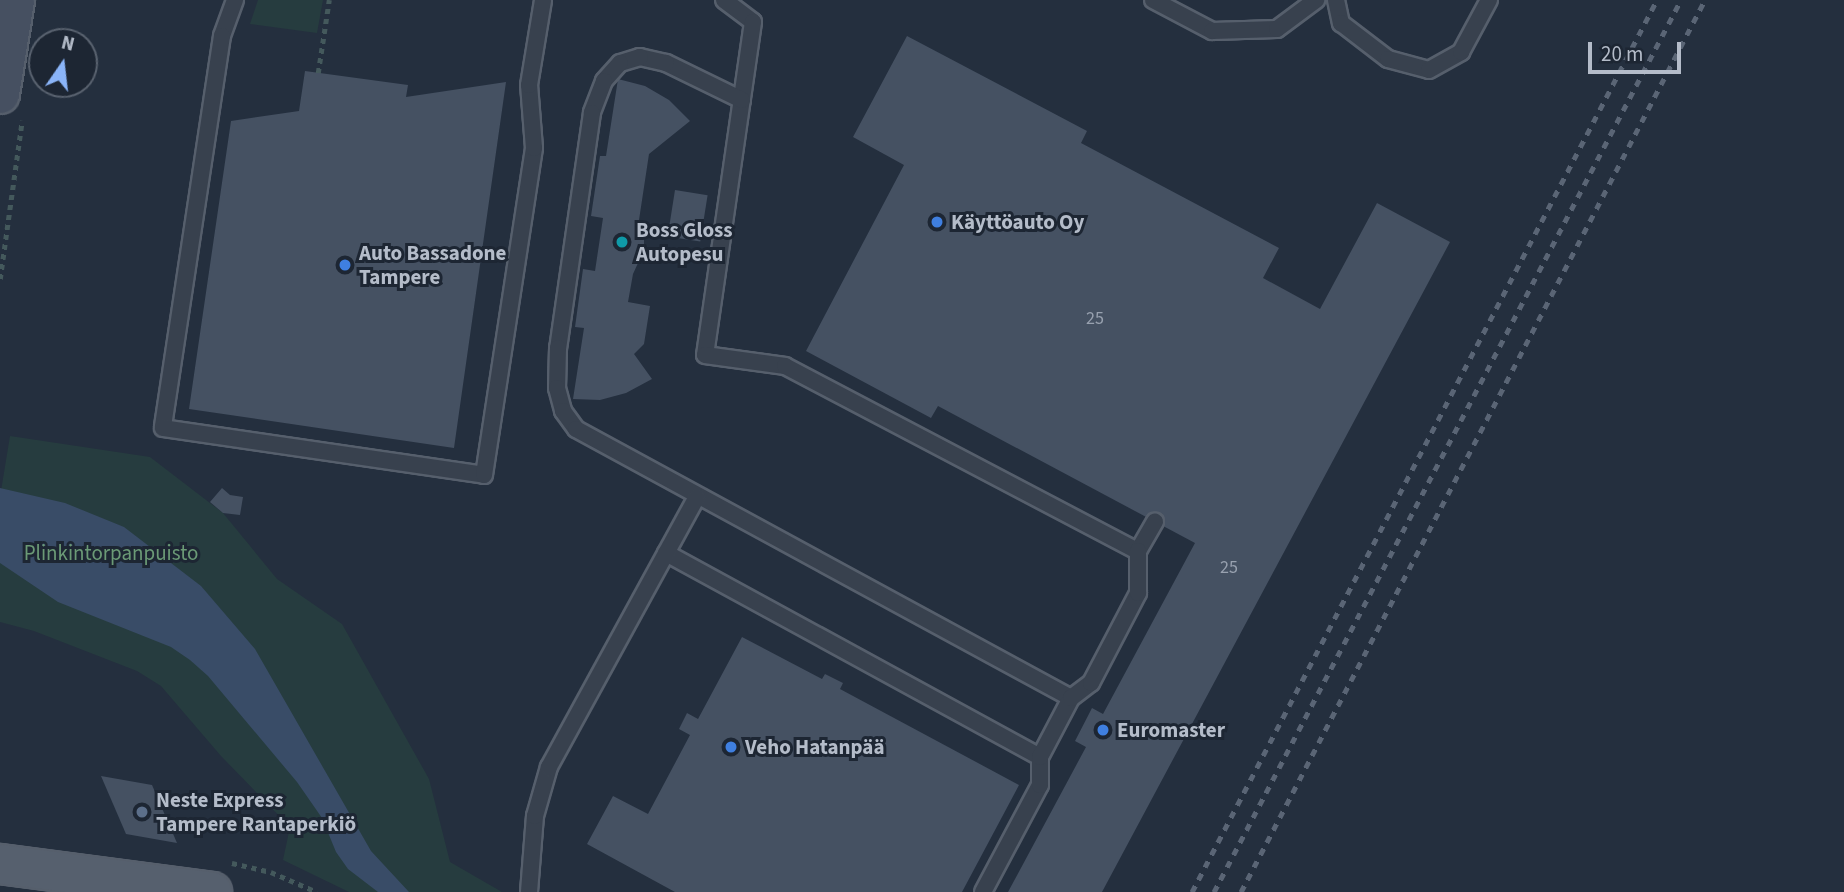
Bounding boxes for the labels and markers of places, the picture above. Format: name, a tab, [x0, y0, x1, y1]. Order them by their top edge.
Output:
place label: Käyttöauto Oy	[951, 209, 1084, 235]
marker: Käyttöauto Oy	[929, 214, 945, 230]
place label: Boss Gloss Autopesu	[636, 217, 733, 267]
marker: Boss Gloss Autopesu	[614, 234, 630, 250]
place label: Auto Bassadone Tampere	[359, 240, 506, 290]
marker: Auto Bassadone Tampere	[337, 257, 353, 273]
place label: Euromaster	[1117, 717, 1225, 743]
marker: Euromaster	[1095, 722, 1111, 738]
place label: Veho Hatanpää	[745, 734, 884, 760]
marker: Veho Hatanpää	[723, 739, 739, 755]
place label: Neste Express Tampere Rantaperkiö	[156, 787, 356, 837]
marker: Neste Express Tampere Rantaperkiö	[134, 804, 150, 820]

